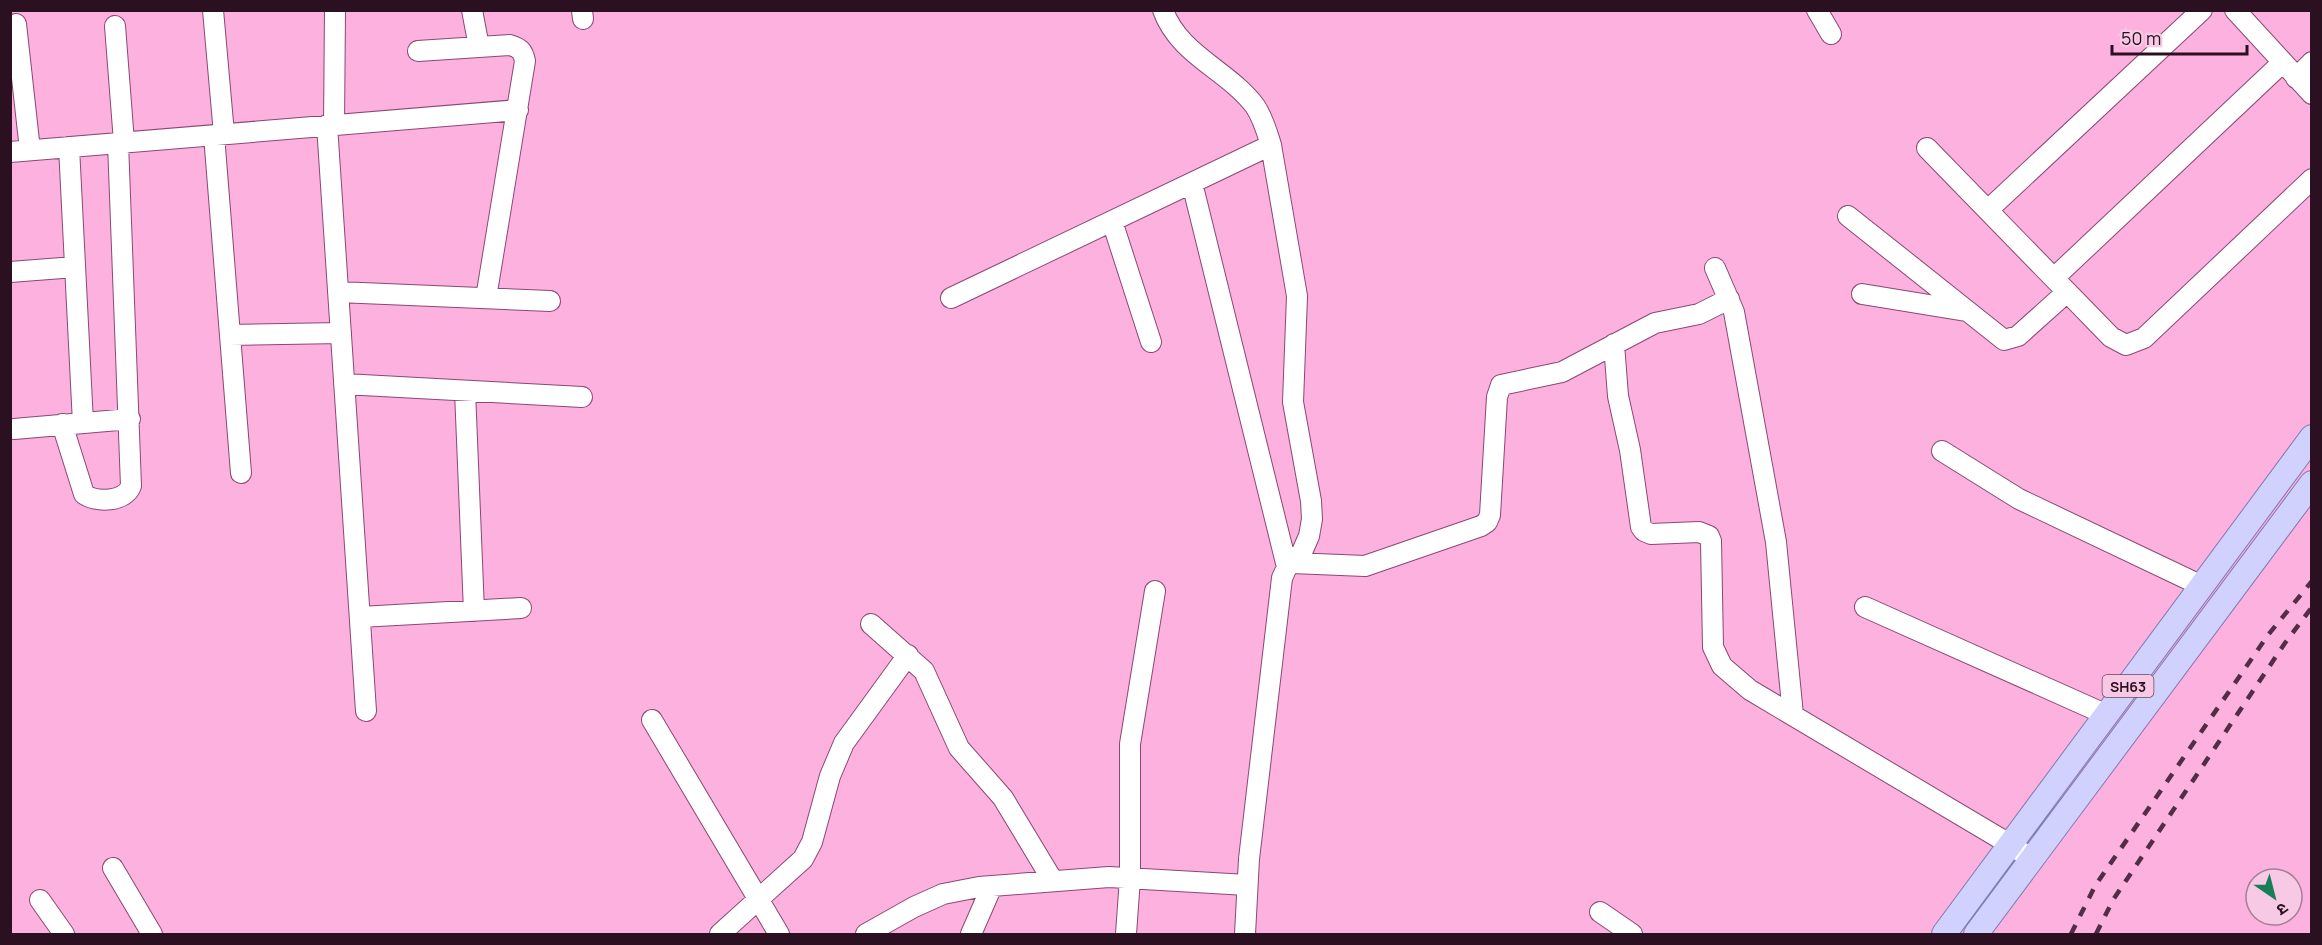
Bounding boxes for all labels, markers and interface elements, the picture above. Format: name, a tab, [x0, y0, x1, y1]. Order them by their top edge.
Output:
scale bar	[2112, 18, 2247, 56]
text: 50 m	[2121, 26, 2161, 50]
road number: SH63	[2102, 675, 2154, 697]
north arrow	[2244, 867, 2304, 927]
text: उ	[2272, 898, 2293, 921]

